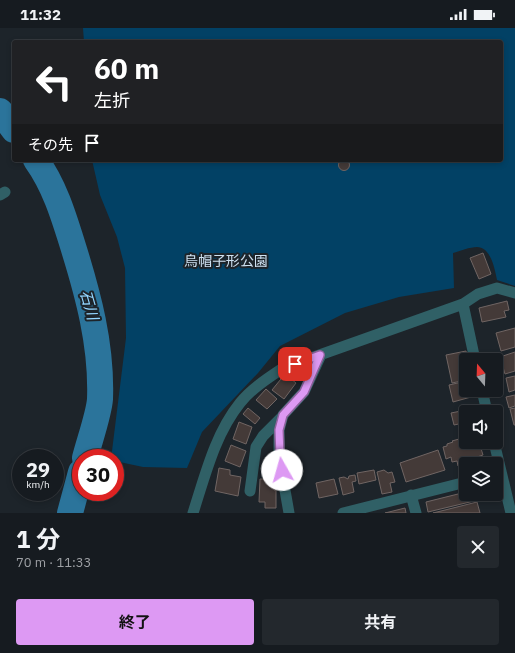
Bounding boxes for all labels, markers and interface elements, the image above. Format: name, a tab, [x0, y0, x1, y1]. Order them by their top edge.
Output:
text: 11:32	[20, 5, 61, 24]
text: 60 m	[94, 50, 159, 87]
icon: left	[28, 56, 80, 108]
text: 左折	[94, 89, 130, 112]
icon: arrive	[81, 132, 103, 154]
text: その先	[28, 135, 73, 154]
park label: 烏帽子形公園	[184, 252, 268, 270]
water label: 石川	[76, 288, 103, 324]
pin	[278, 347, 312, 381]
icon: arrive	[284, 353, 306, 375]
north arrow	[459, 353, 503, 397]
map controls	[459, 353, 503, 501]
button: sound	[459, 405, 503, 449]
speed limit sign: 30	[72, 449, 124, 501]
position arrow	[261, 449, 303, 491]
text: 29	[26, 456, 50, 483]
button: layers	[459, 457, 503, 501]
text: km/h	[26, 478, 50, 491]
text: 1 分	[16, 523, 60, 555]
button: close	[457, 526, 499, 568]
text: 70 m · 11:33	[16, 554, 91, 571]
button: 終了	[16, 599, 254, 645]
button: 共有	[262, 599, 499, 645]

